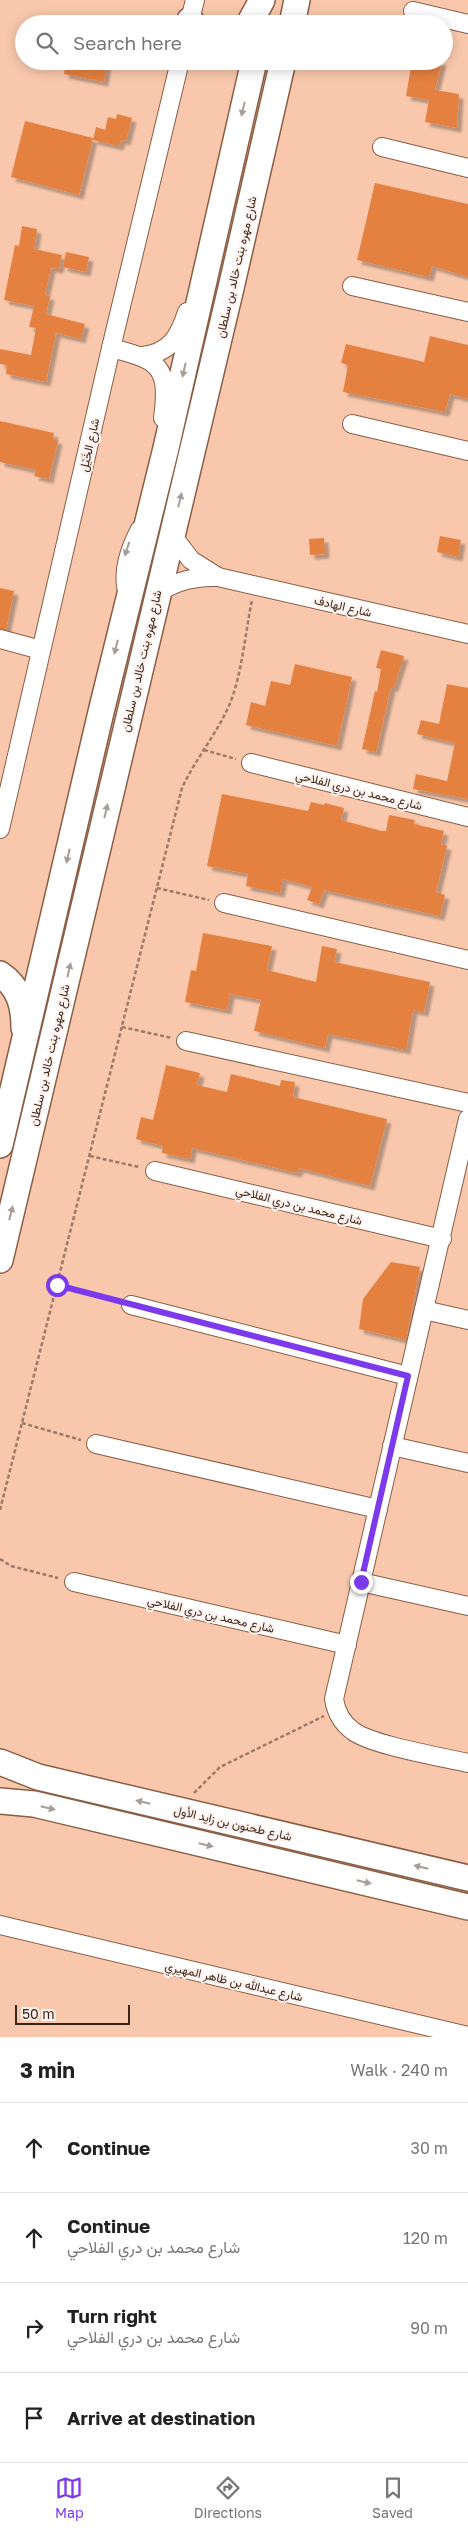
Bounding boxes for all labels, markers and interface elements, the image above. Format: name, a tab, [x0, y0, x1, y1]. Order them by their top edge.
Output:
search box	[15, 15, 453, 70]
icon: search	[33, 29, 61, 57]
text: Search here	[73, 31, 182, 54]
one-way arrow	[239, 101, 247, 116]
street label: شارع مهره بنت خالد بن سلطان	[212, 194, 262, 340]
one-way arrow	[180, 362, 188, 377]
street label: شارع الخَيْل	[76, 417, 104, 474]
one-way arrow	[176, 493, 184, 508]
one-way arrow	[122, 542, 130, 557]
street label: شارع مهره بنت خالد بن سلطان	[117, 588, 167, 734]
street label: شارع الهادف	[312, 592, 373, 622]
one-way arrow	[112, 639, 120, 654]
street label: شارع محمد بن دري الفلاحي	[294, 767, 424, 816]
one-way arrow	[102, 804, 110, 819]
one-way arrow	[64, 849, 72, 864]
one-way arrow	[65, 962, 73, 977]
street label: شارع مهره بنت خالد بن سلطان	[25, 982, 75, 1128]
street label: شارع محمد بن دري الفلاحي	[234, 1182, 364, 1231]
one-way arrow	[7, 1205, 15, 1220]
route start	[46, 1274, 69, 1297]
route end	[350, 1571, 373, 1594]
street label: شارع محمد بن دري الفلاحي	[145, 1592, 276, 1639]
one-way arrow	[136, 1798, 151, 1806]
street label: شارع طحنون بن زايد الأول	[172, 1802, 293, 1846]
one-way arrow	[41, 1804, 56, 1812]
one-way arrow	[199, 1841, 214, 1849]
one-way arrow	[413, 1863, 428, 1871]
one-way arrow	[357, 1878, 372, 1886]
street label: شارع عبدالله بن ظاهر المهيري	[163, 1958, 304, 2007]
scale bar	[15, 2002, 130, 2025]
text: 50 m	[22, 2005, 55, 2022]
text: 3 min	[20, 2057, 75, 2083]
text: Walk · 240 m	[350, 2060, 448, 2080]
icon: ahead	[20, 2134, 48, 2162]
text: Continue	[67, 2136, 150, 2159]
text: 30 m	[411, 2138, 448, 2158]
text: Continue	[67, 2214, 150, 2237]
icon: ahead	[20, 2224, 48, 2252]
text: 120 m	[403, 2228, 448, 2248]
text: شارع محمد بن دري الفلاحي	[67, 2237, 240, 2257]
text: Turn right	[67, 2304, 157, 2327]
icon: right	[20, 2314, 48, 2342]
text: 90 m	[410, 2318, 448, 2338]
text: شارع محمد بن دري الفلاحي	[67, 2327, 240, 2347]
icon: arrive	[20, 2404, 48, 2432]
text: Arrive at destination	[67, 2406, 255, 2429]
tab: Map	[55, 2474, 84, 2521]
tab: Directions	[194, 2474, 262, 2521]
tab: Saved	[372, 2474, 413, 2521]

